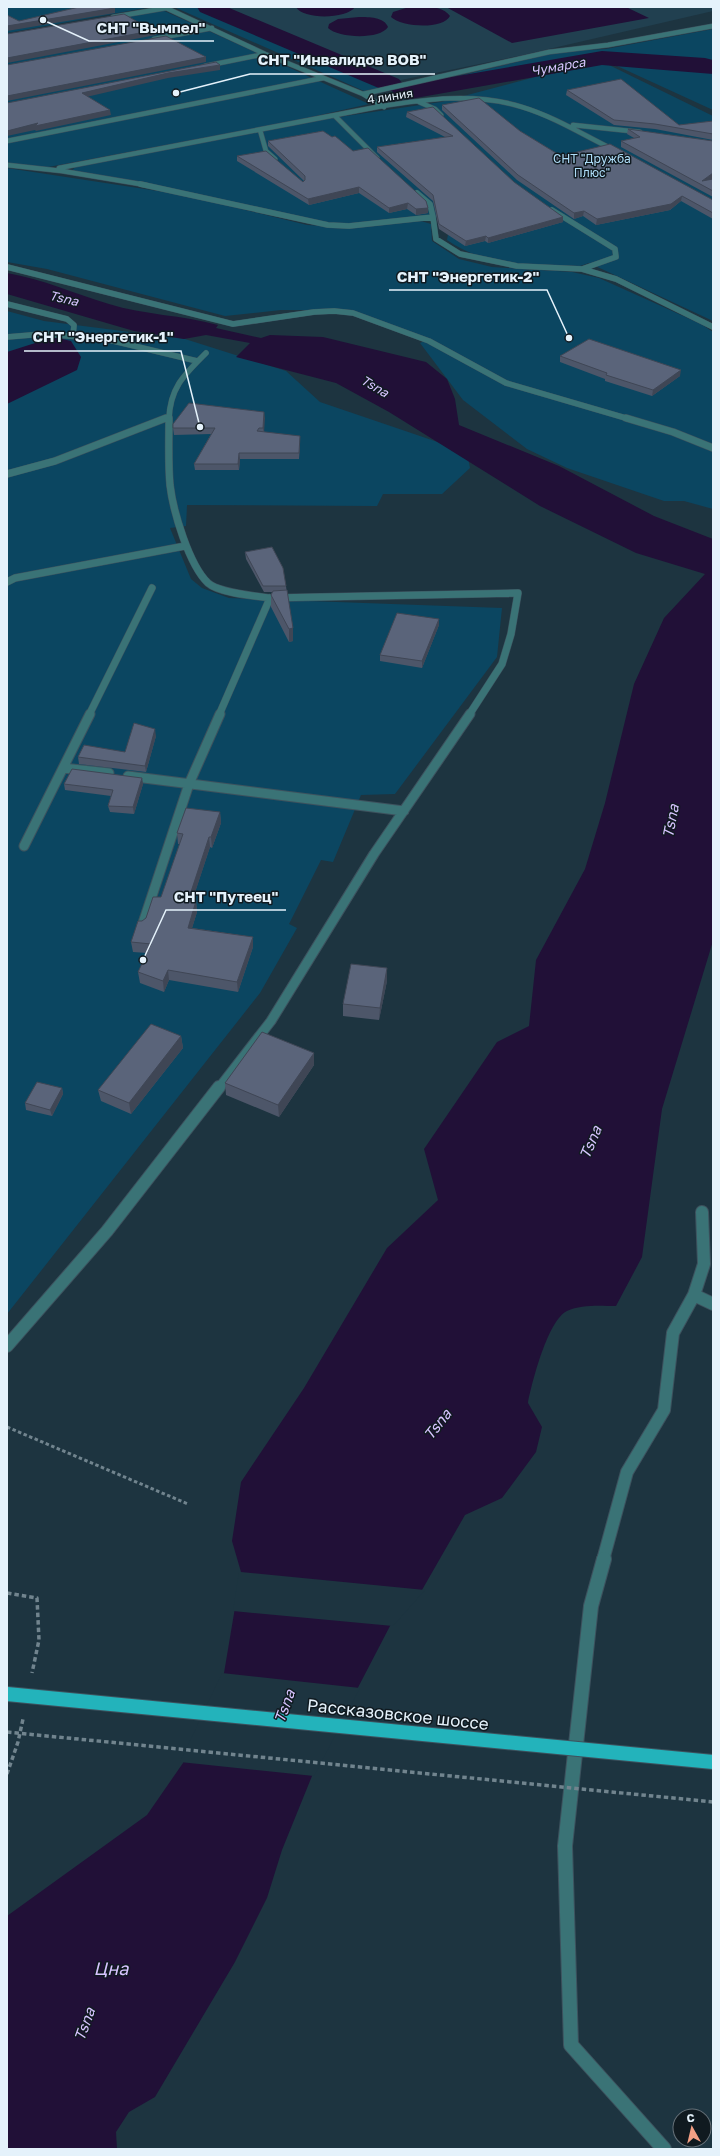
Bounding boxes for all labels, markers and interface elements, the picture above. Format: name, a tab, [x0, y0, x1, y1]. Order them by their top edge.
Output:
callout: СНТ "Вымпел"	[89, 14, 214, 41]
text: СНТ "Вымпел"	[97, 18, 205, 36]
callout: СНТ "Инвалидов ВОВ"	[250, 47, 435, 74]
text: СНТ "Инвалидов ВОВ"	[258, 50, 426, 68]
water label: Чумарса	[529, 53, 587, 79]
street label: 4 линия	[366, 85, 414, 107]
park label: СНТ "Дружба Плюс"	[553, 151, 631, 180]
callout: СНТ "Энергетик-2"	[389, 263, 547, 290]
text: СНТ "Энергетик-2"	[397, 267, 539, 285]
water label: Tsna	[48, 287, 81, 309]
callout: СНТ "Энергетик-1"	[24, 324, 181, 351]
text: СНТ "Энергетик-1"	[32, 327, 174, 345]
water label: Tsna	[358, 372, 392, 401]
water label: Tsna	[658, 802, 682, 839]
callout: СНТ "Путеец"	[166, 883, 286, 910]
text: СНТ "Путеец"	[174, 887, 278, 905]
water label: Tsna	[575, 1122, 605, 1161]
water label: Tsna	[419, 1405, 455, 1443]
water label: Tsna	[270, 1686, 298, 1725]
street label: Рассказовское шоссе	[306, 1694, 490, 1734]
water label: Цна	[94, 1957, 129, 1979]
water label: Tsna	[70, 2004, 98, 2043]
north arrow	[672, 2108, 712, 2148]
text: С	[686, 2111, 695, 2125]

